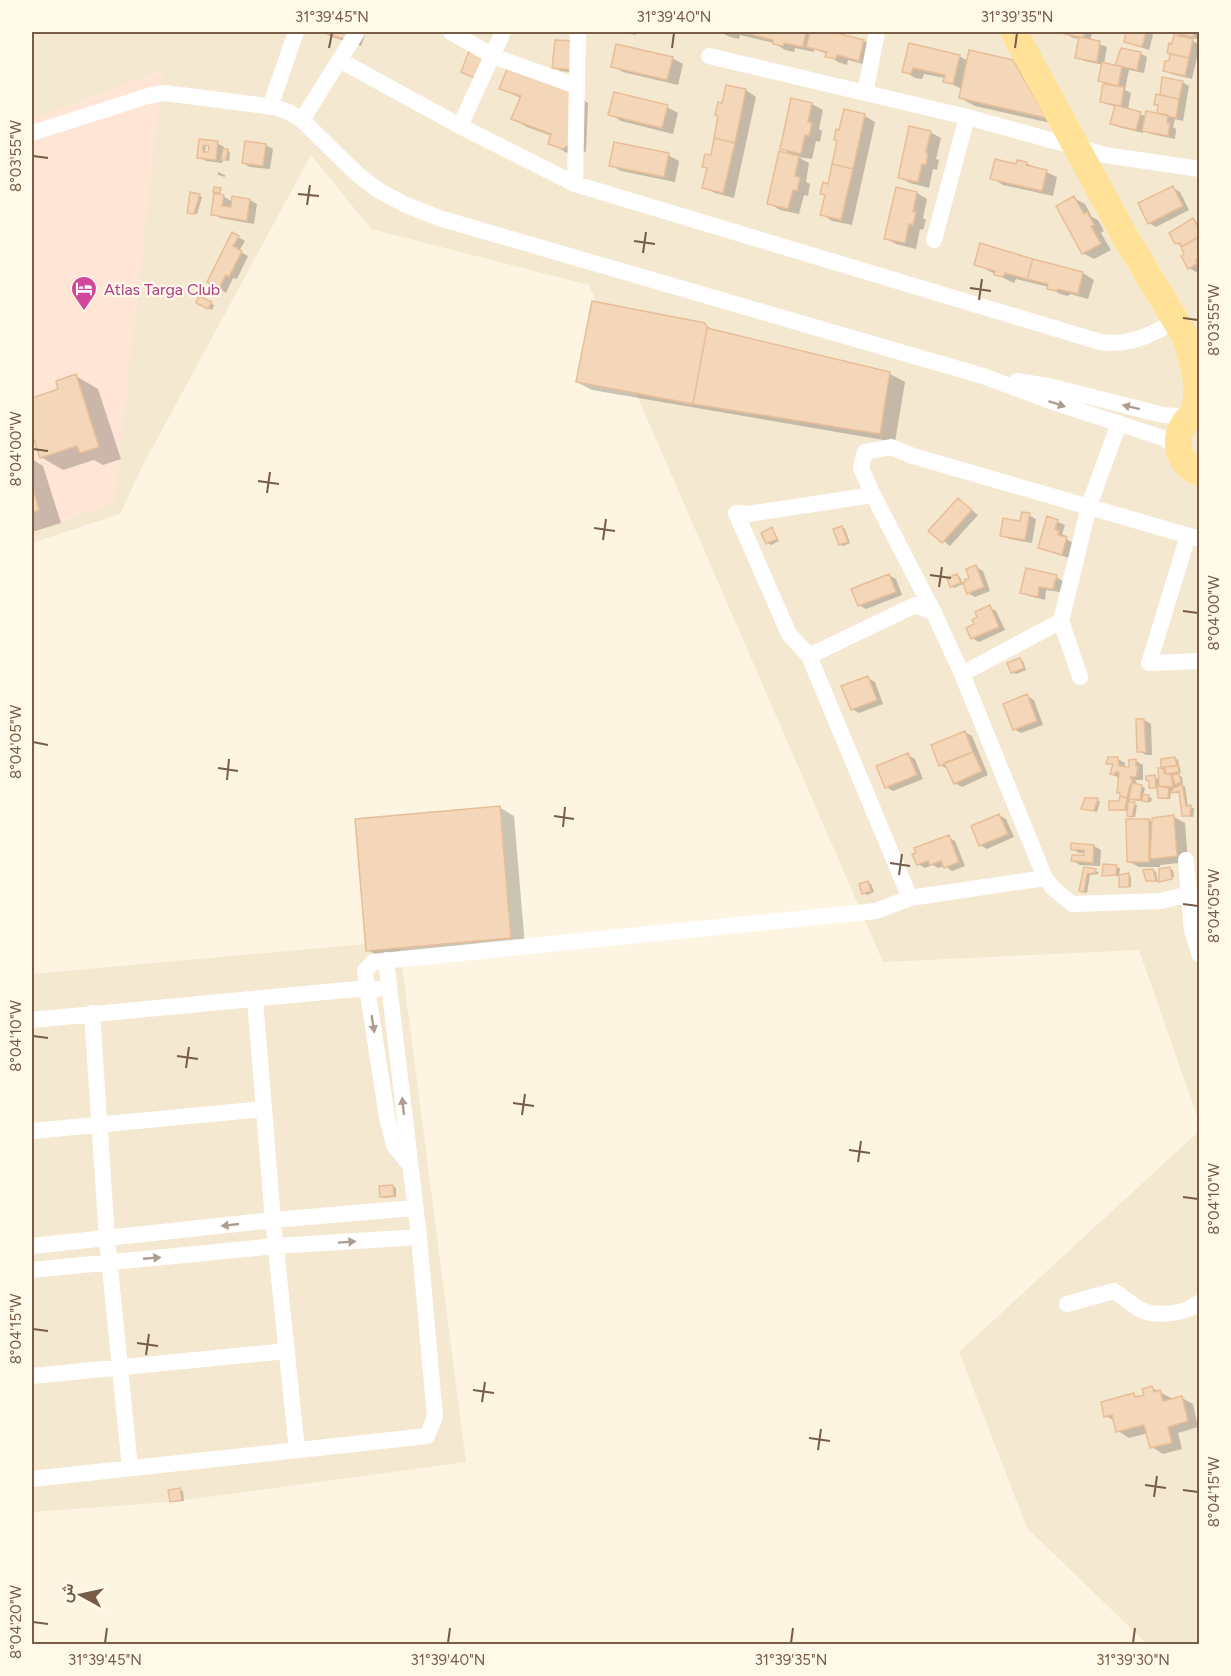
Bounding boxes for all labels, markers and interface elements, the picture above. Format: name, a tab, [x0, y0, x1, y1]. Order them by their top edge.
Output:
text: 31°39'45"N	[295, 8, 369, 26]
text: 31°39'40"N	[637, 8, 711, 26]
text: 31°39'35"N	[981, 8, 1053, 26]
text: 8°03'55"W	[7, 119, 25, 192]
hotel icon: Atlas Targa Club	[69, 274, 99, 312]
place label: Atlas Targa Club	[104, 280, 220, 299]
text: 8°03'55"W	[1205, 283, 1223, 356]
one-way arrow	[1048, 399, 1066, 409]
one-way arrow	[1122, 401, 1140, 411]
text: 8°04'00"W	[7, 411, 25, 487]
text: 8°04'00"W	[1205, 575, 1223, 651]
text: 8°04'05"W	[7, 704, 25, 779]
text: 8°04'05"W	[1205, 868, 1223, 943]
text: 8°04'10"W	[7, 1000, 25, 1072]
one-way arrow	[368, 1015, 377, 1034]
one-way arrow	[398, 1097, 408, 1116]
text: 8°04'10"W	[1205, 1163, 1223, 1235]
one-way arrow	[221, 1220, 240, 1230]
one-way arrow	[337, 1237, 356, 1246]
one-way arrow	[143, 1253, 162, 1263]
text: 8°04'15"W	[7, 1293, 25, 1364]
text: 8°04'15"W	[1205, 1456, 1223, 1527]
north arrow	[51, 1565, 111, 1625]
text: ش	[56, 1582, 77, 1604]
text: 8°04'20"W	[7, 1584, 25, 1659]
text: 31°39'45"N	[68, 1651, 142, 1669]
text: 31°39'40"N	[411, 1651, 485, 1669]
text: 31°39'35"N	[755, 1651, 827, 1669]
text: 31°39'30"N	[1096, 1651, 1170, 1669]

